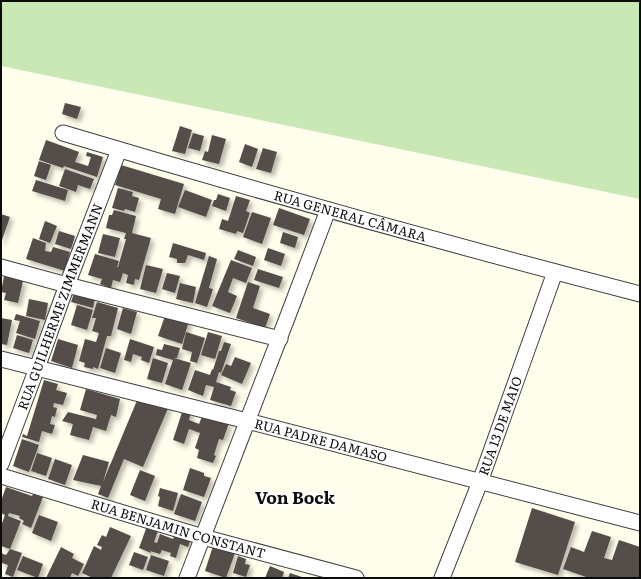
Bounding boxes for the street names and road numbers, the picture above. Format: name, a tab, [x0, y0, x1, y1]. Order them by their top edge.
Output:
street label: RUA GENERAL CÂMARA	[272, 185, 429, 246]
street label: RUA GUILHERME ZIMMERMANN	[12, 200, 107, 412]
street label: RUA 13 DE MAIO	[473, 373, 526, 478]
street label: RUA PADRE DAMASO	[253, 413, 390, 466]
street label: RUA BENJAMIN CONSTANT	[89, 494, 268, 562]

